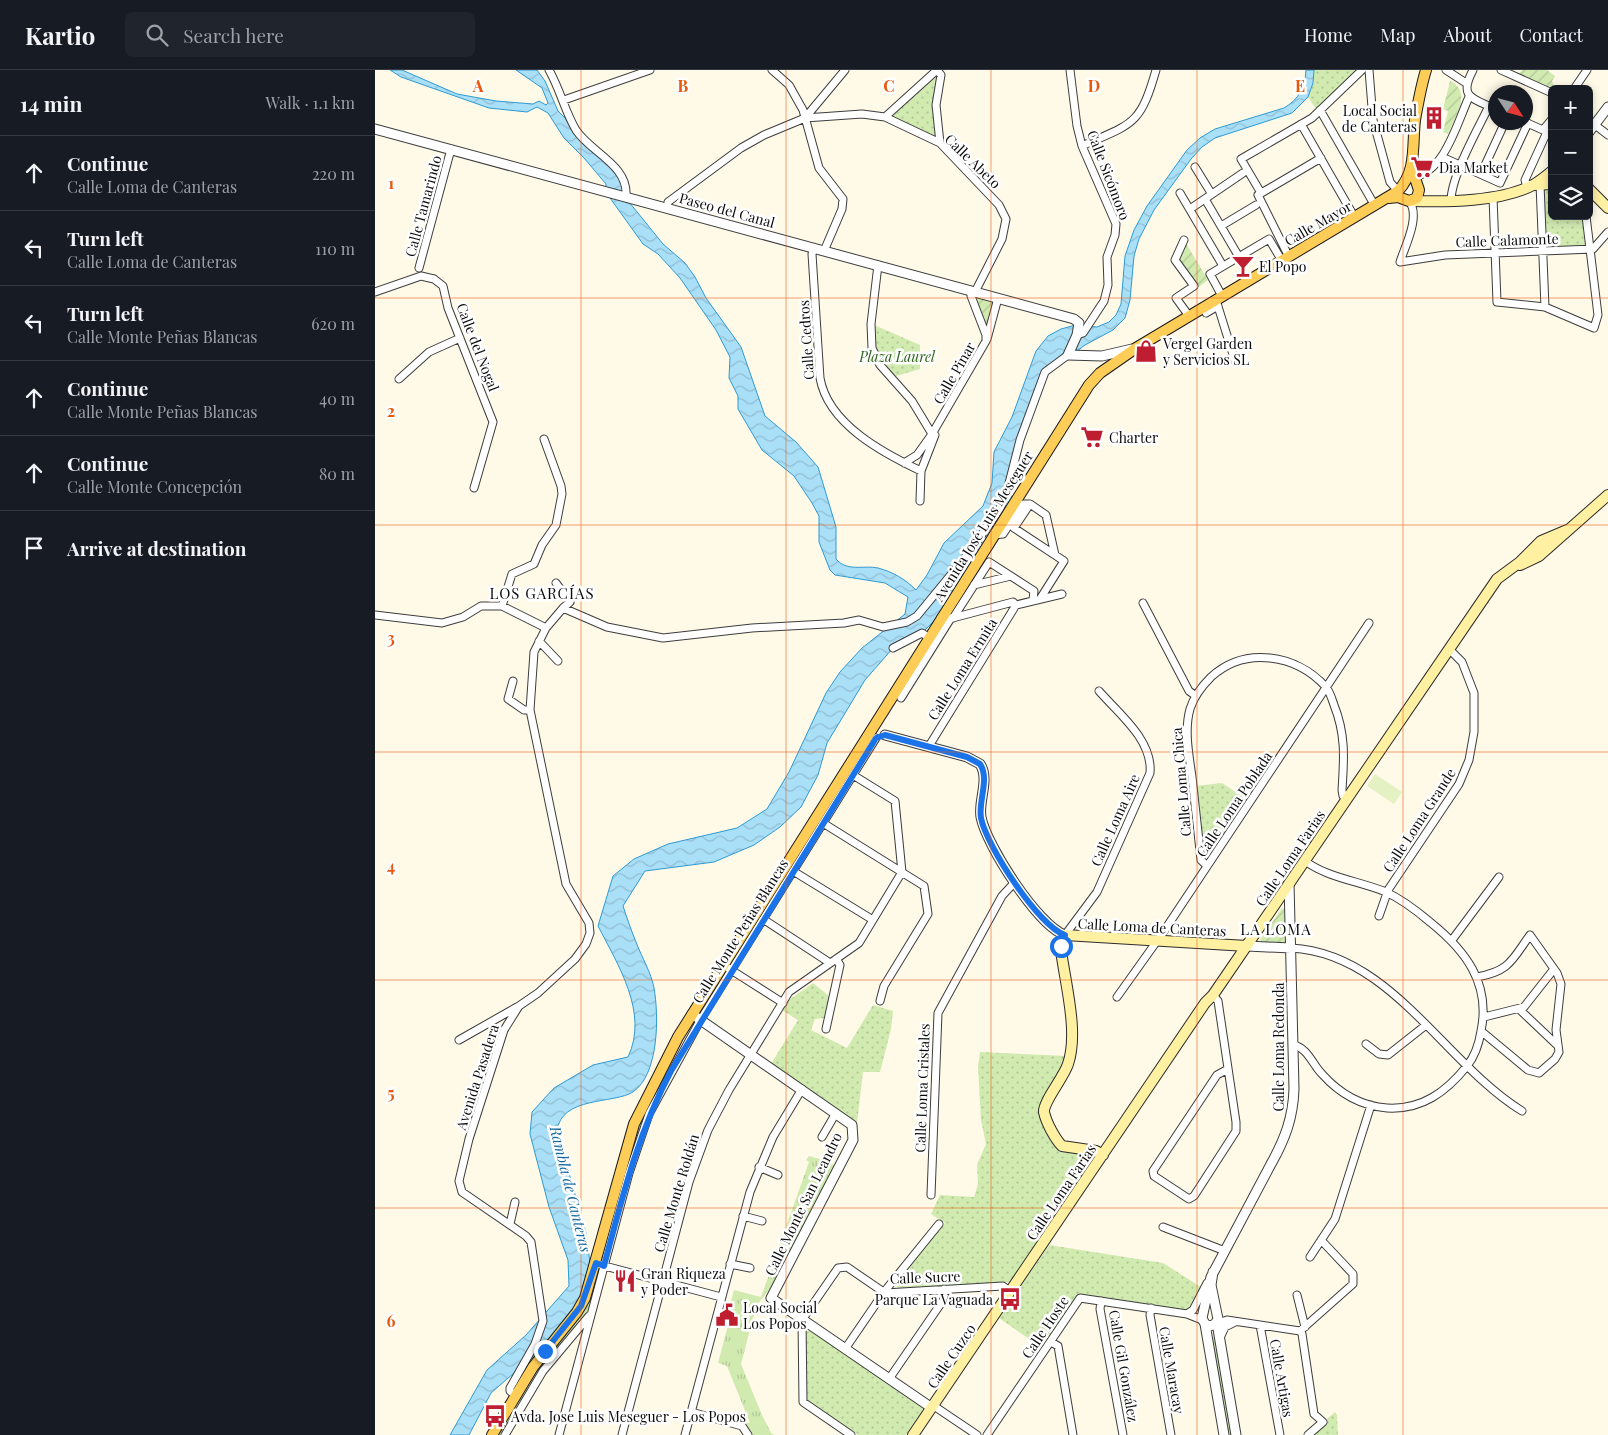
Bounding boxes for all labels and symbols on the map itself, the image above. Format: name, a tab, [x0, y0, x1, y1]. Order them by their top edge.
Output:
text: A	[472, 75, 484, 96]
text: B	[678, 75, 689, 96]
text: C	[883, 75, 895, 96]
text: D	[1088, 75, 1100, 96]
text: E	[1295, 75, 1305, 96]
north arrow	[1488, 85, 1533, 130]
place label: Local Social de Canteras	[1342, 101, 1417, 136]
building icon: Local Social de Canteras	[1421, 105, 1447, 131]
street label: Calle Sicómoro	[1083, 127, 1135, 223]
street label: Calle Abeto	[941, 130, 1005, 193]
street label: Calle Tamarindo	[400, 153, 446, 259]
supermarket icon: Dia Market	[1409, 154, 1435, 180]
place label: Dia Market	[1439, 158, 1509, 177]
text: 1	[388, 172, 394, 193]
street label: Paseo del Canal	[677, 188, 777, 232]
street label: Calle Mayor	[1281, 196, 1356, 250]
street label: Calle Calamonte	[1455, 229, 1559, 251]
bar icon: El Popo	[1230, 253, 1256, 279]
place label: El Popo	[1259, 257, 1307, 276]
street label: Calle del Nogal	[452, 300, 504, 394]
street label: Calle Cedros	[794, 300, 818, 380]
place label: Vergel Garden y Servicios SL	[1162, 334, 1253, 369]
street label: Calle Pinar	[929, 338, 980, 408]
shop icon: Vergel Garden y Servicios SL	[1133, 338, 1159, 364]
park label: Plaza Laurel	[858, 347, 936, 366]
text: 2	[387, 400, 395, 421]
supermarket icon: Charter	[1079, 424, 1105, 450]
place label: Charter	[1109, 428, 1159, 447]
street label: Avenida José Luis Meseguer	[928, 447, 1037, 606]
district label: LOS GARCÍAS	[489, 583, 595, 603]
street label: Calle Loma Ermita	[923, 614, 1001, 724]
text: 3	[387, 627, 395, 648]
street label: Calle Loma Chica	[1167, 727, 1195, 837]
street label: Calle Loma Poblada	[1192, 748, 1276, 860]
street label: Calle Loma Grande	[1378, 764, 1460, 876]
street label: Calle Loma Aire	[1086, 771, 1144, 869]
street label: Calle Loma Farias	[1251, 806, 1329, 910]
text: 4	[387, 855, 395, 876]
street label: Calle Monte Peñas Blancas	[688, 855, 792, 1007]
street label: Calle Loma de Canteras	[1077, 914, 1227, 940]
district label: LA LOMA	[1240, 919, 1312, 939]
route start	[1050, 935, 1073, 958]
street label: Calle Loma Redonda	[1269, 982, 1288, 1112]
street label: Avenida Pasadera	[451, 1022, 503, 1133]
street label: Calle Loma Cristales	[910, 1023, 934, 1153]
text: 5	[387, 1082, 395, 1103]
water label: Rambla de Canteras	[545, 1123, 596, 1254]
street label: Calle Monte San Leandro	[760, 1129, 846, 1279]
street label: Calle Monte Roldán	[649, 1131, 703, 1254]
street label: Calle Loma Farias	[1022, 1140, 1100, 1244]
place label: Gran Riqueza y Poder	[640, 1264, 726, 1299]
street label: Calle Sucre	[889, 1266, 961, 1288]
restaurant icon: Gran Riqueza y Poder	[612, 1268, 638, 1294]
bus stop icon: Parque La Vaguada	[997, 1286, 1023, 1312]
place label: Parque La Vaguada	[875, 1290, 993, 1309]
street label: Calle Hoste	[1017, 1292, 1073, 1362]
place label: Local Social Los Popos	[743, 1298, 817, 1333]
public building icon: Local Social Los Popos	[714, 1302, 740, 1328]
street label: Calle Gil González	[1105, 1308, 1143, 1424]
text: 6	[387, 1310, 396, 1331]
street label: Calle Cuzco	[922, 1320, 980, 1392]
street label: Calle Maracay	[1155, 1325, 1189, 1415]
street label: Calle Artigas	[1266, 1337, 1298, 1419]
route end	[534, 1340, 557, 1363]
bus stop icon: Avda. Jose Luis Meseguer - Los Popos	[482, 1403, 508, 1429]
place label: Avda. Jose Luis Meseguer - Los Popos	[510, 1407, 746, 1426]

